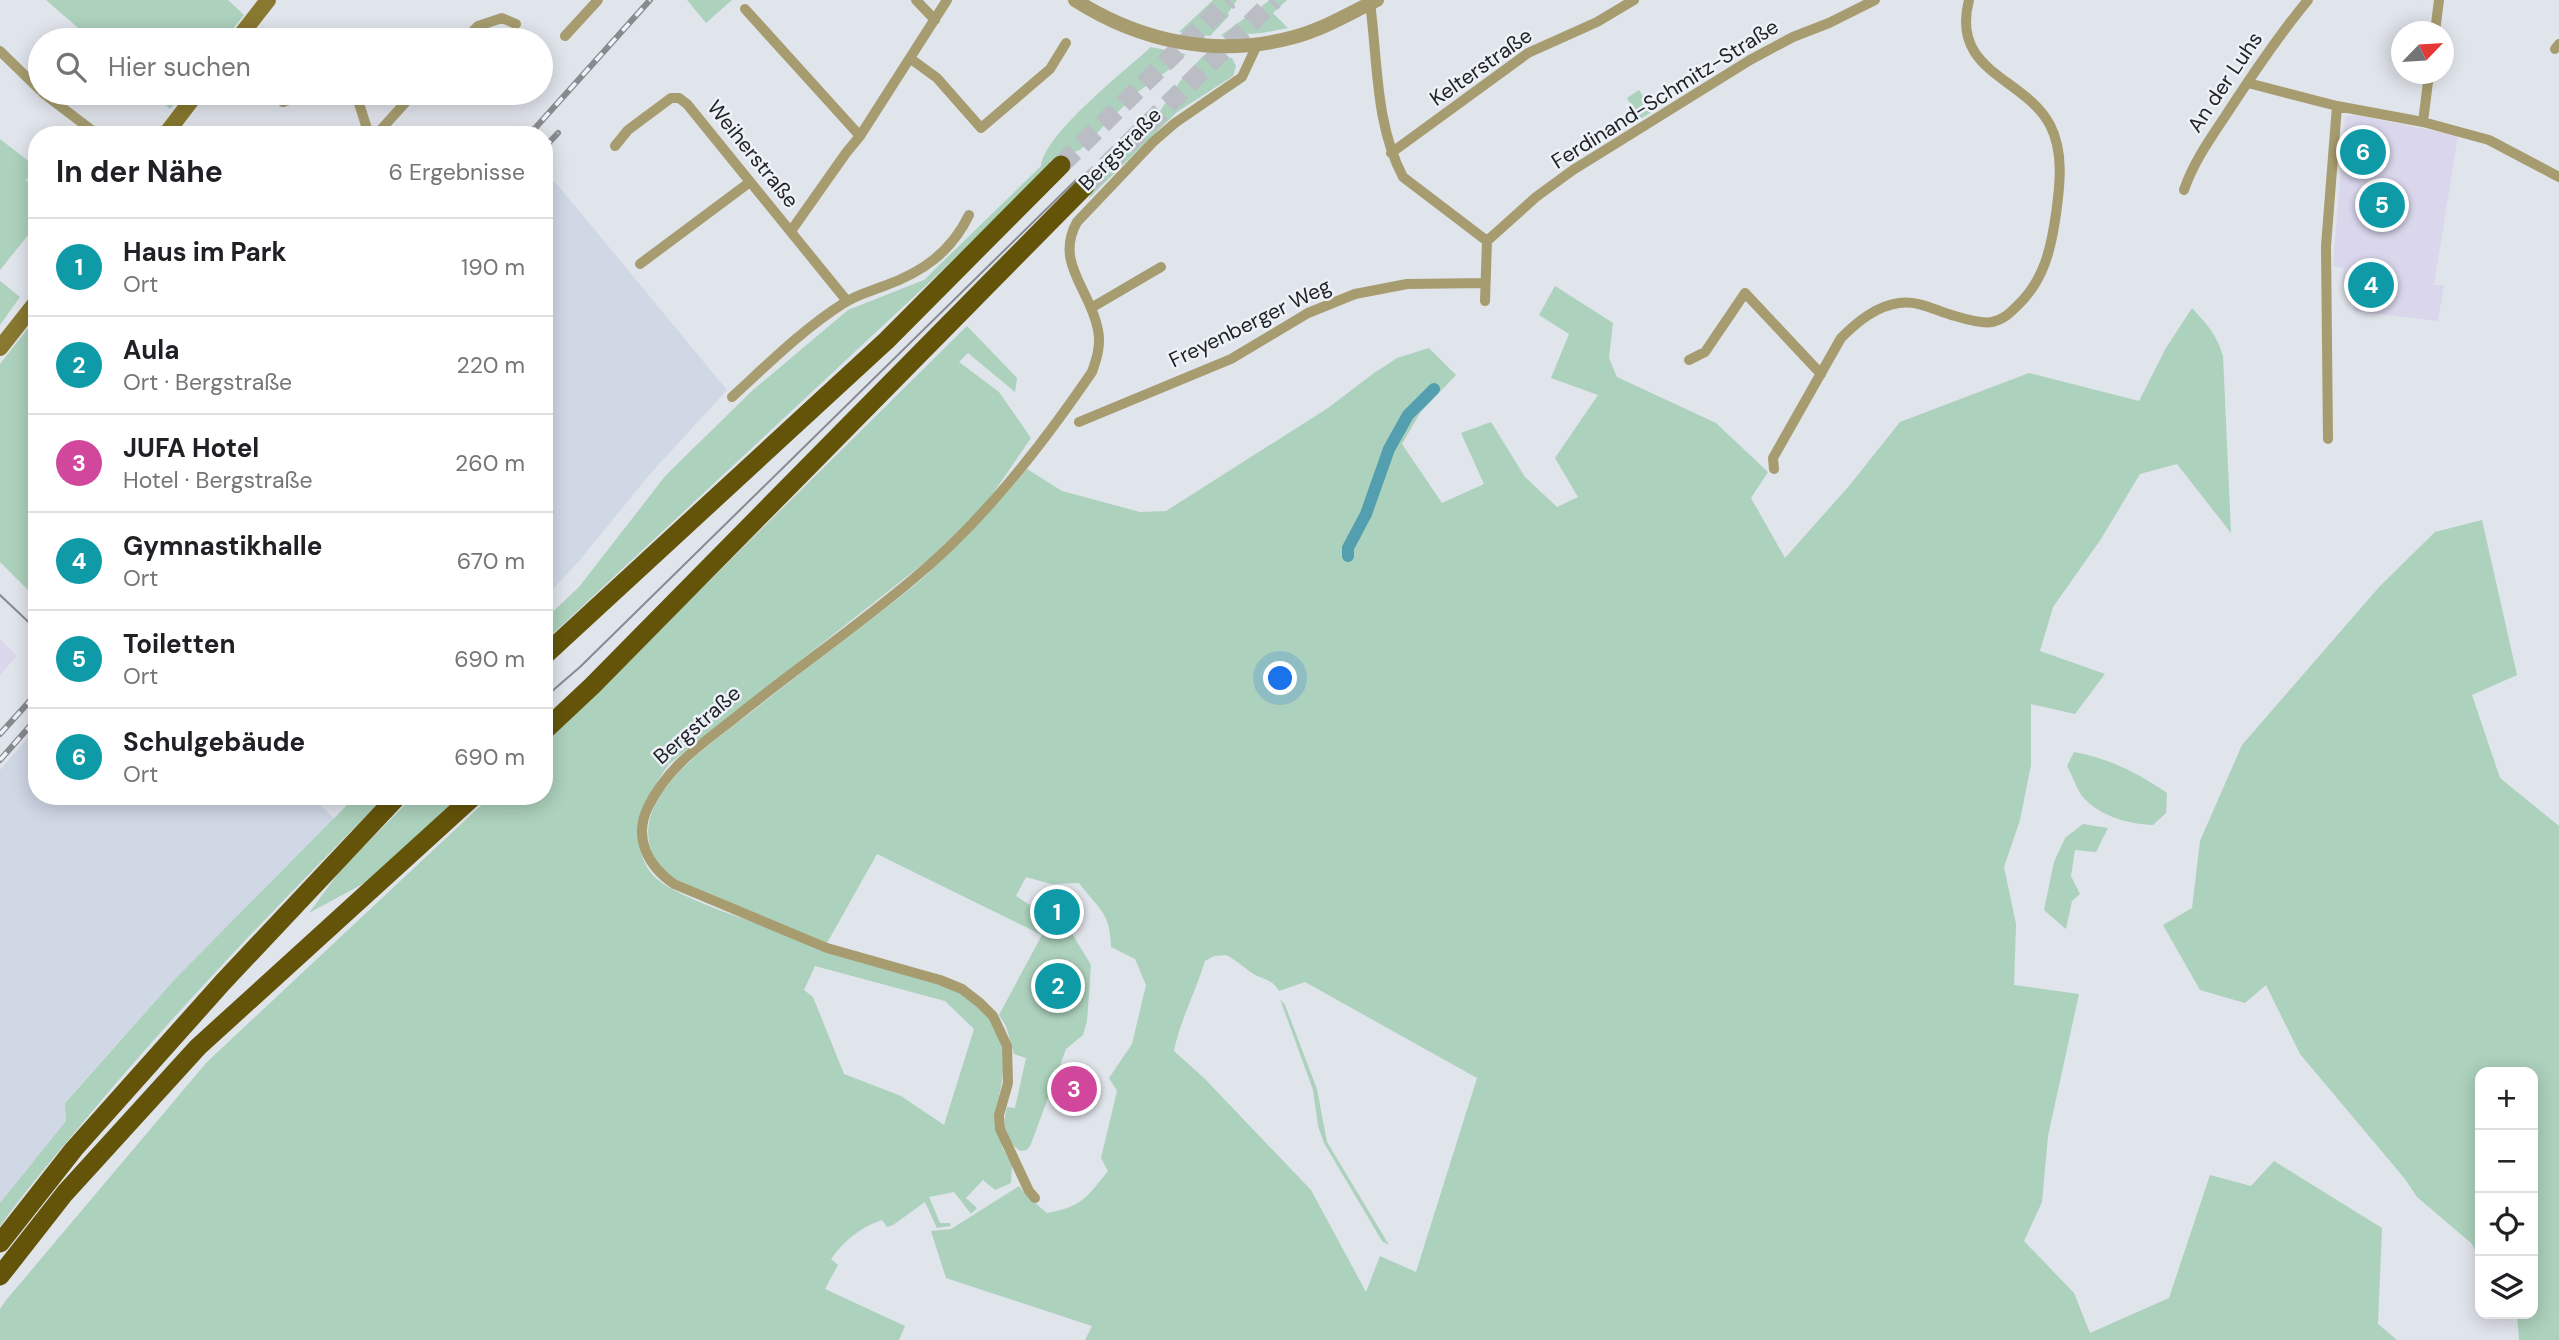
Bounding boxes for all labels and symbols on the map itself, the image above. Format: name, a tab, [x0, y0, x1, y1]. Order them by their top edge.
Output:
street label: Ferdinand-Schmitz-Straße	[1546, 12, 1784, 175]
street label: Kelterstraße	[1424, 21, 1538, 113]
north arrow	[2391, 21, 2454, 84]
street label: An der Luhs	[2181, 26, 2269, 138]
street label: Weiherstraße	[701, 94, 805, 214]
street label: Bergstraße	[1072, 101, 1168, 197]
pin: 6	[2340, 126, 2386, 178]
pin: 5	[2359, 179, 2405, 231]
pin: 4	[2348, 259, 2394, 311]
street label: Freyenberger Weg	[1164, 272, 1336, 374]
your location	[1263, 661, 1297, 695]
street label: Bergstraße	[647, 679, 747, 771]
pin: 1	[1034, 886, 1080, 938]
pin: 2	[1035, 960, 1081, 1012]
pin: 3	[1051, 1063, 1097, 1115]

